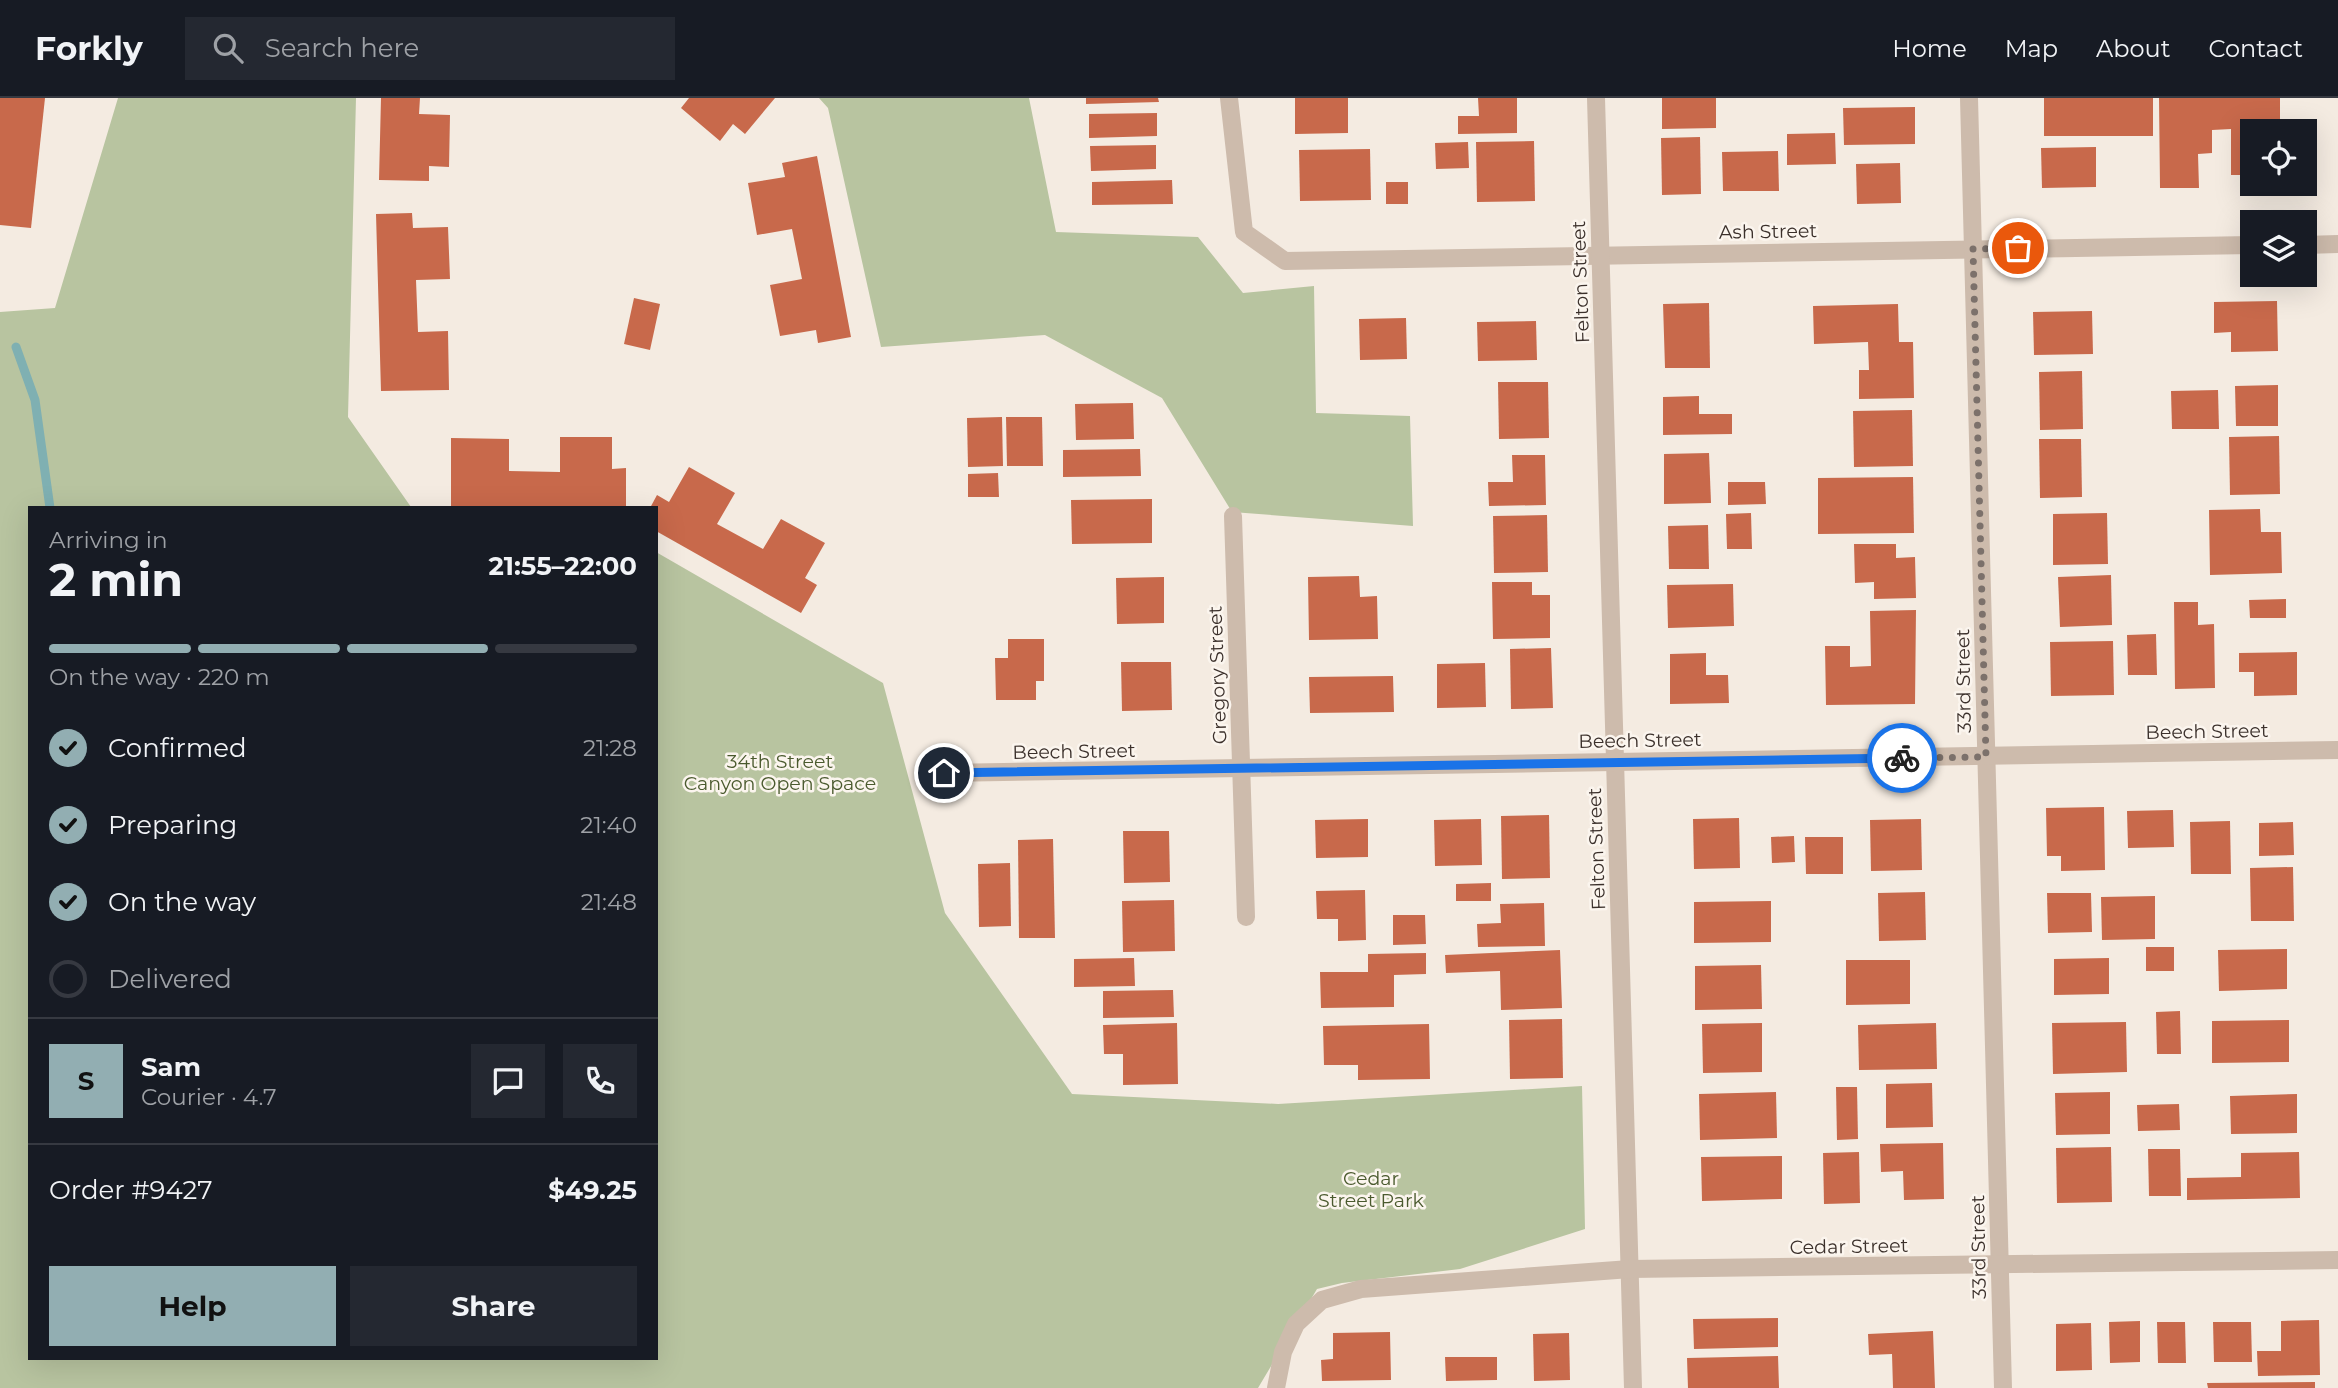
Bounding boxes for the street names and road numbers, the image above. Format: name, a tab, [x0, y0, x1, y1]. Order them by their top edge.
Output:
street label: Ash Street	[1719, 219, 1818, 244]
street label: Felton Street	[1567, 220, 1594, 344]
street label: Gregory Street	[1204, 605, 1231, 745]
street label: 33rd Street	[1951, 629, 1976, 733]
street label: Beech Street	[2145, 719, 2269, 744]
street label: Beech Street	[1578, 728, 1702, 753]
street label: Beech Street	[1012, 739, 1136, 764]
street label: Felton Street	[1583, 787, 1610, 911]
street label: 33rd Street	[1966, 1195, 1991, 1299]
street label: Cedar Street	[1789, 1234, 1909, 1259]

